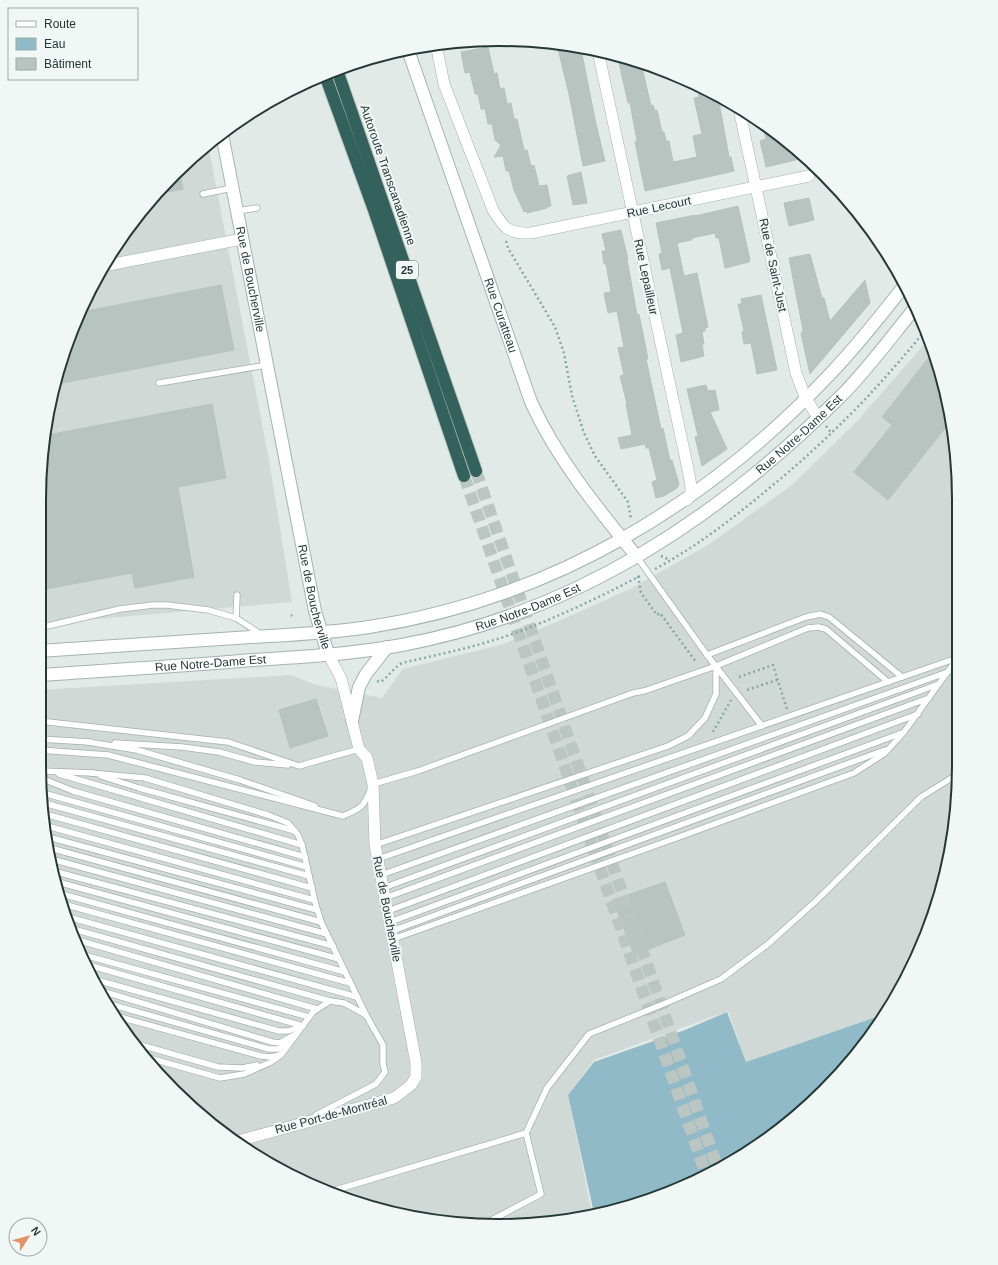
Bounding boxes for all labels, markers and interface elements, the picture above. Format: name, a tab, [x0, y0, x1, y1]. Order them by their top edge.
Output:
legend	[8, 8, 138, 80]
text: Route	[44, 17, 76, 31]
text: Eau	[44, 37, 65, 51]
text: Bâtiment	[44, 57, 92, 71]
street label: Autoroute Transcanadienne	[357, 103, 419, 247]
street label: Rue Lecourt	[626, 193, 693, 221]
street label: Rue de Saint-Just	[756, 217, 790, 314]
street label: Rue de Boucherville	[233, 225, 268, 334]
street label: Rue Lepailleur	[631, 238, 661, 316]
road number: 25	[396, 261, 418, 279]
street label: Rue Curatteau	[481, 276, 520, 354]
street label: Rue Notre-Dame Est	[753, 391, 846, 477]
street label: Rue de Boucherville	[295, 543, 333, 651]
street label: Rue Notre-Dame Est	[474, 580, 583, 634]
street label: Rue Notre-Dame Est	[155, 652, 267, 674]
street label: Rue de Boucherville	[370, 855, 404, 963]
street label: Rue Port-de-Montréal	[273, 1093, 389, 1137]
north arrow	[8, 1217, 48, 1257]
text: N	[29, 1224, 43, 1238]

